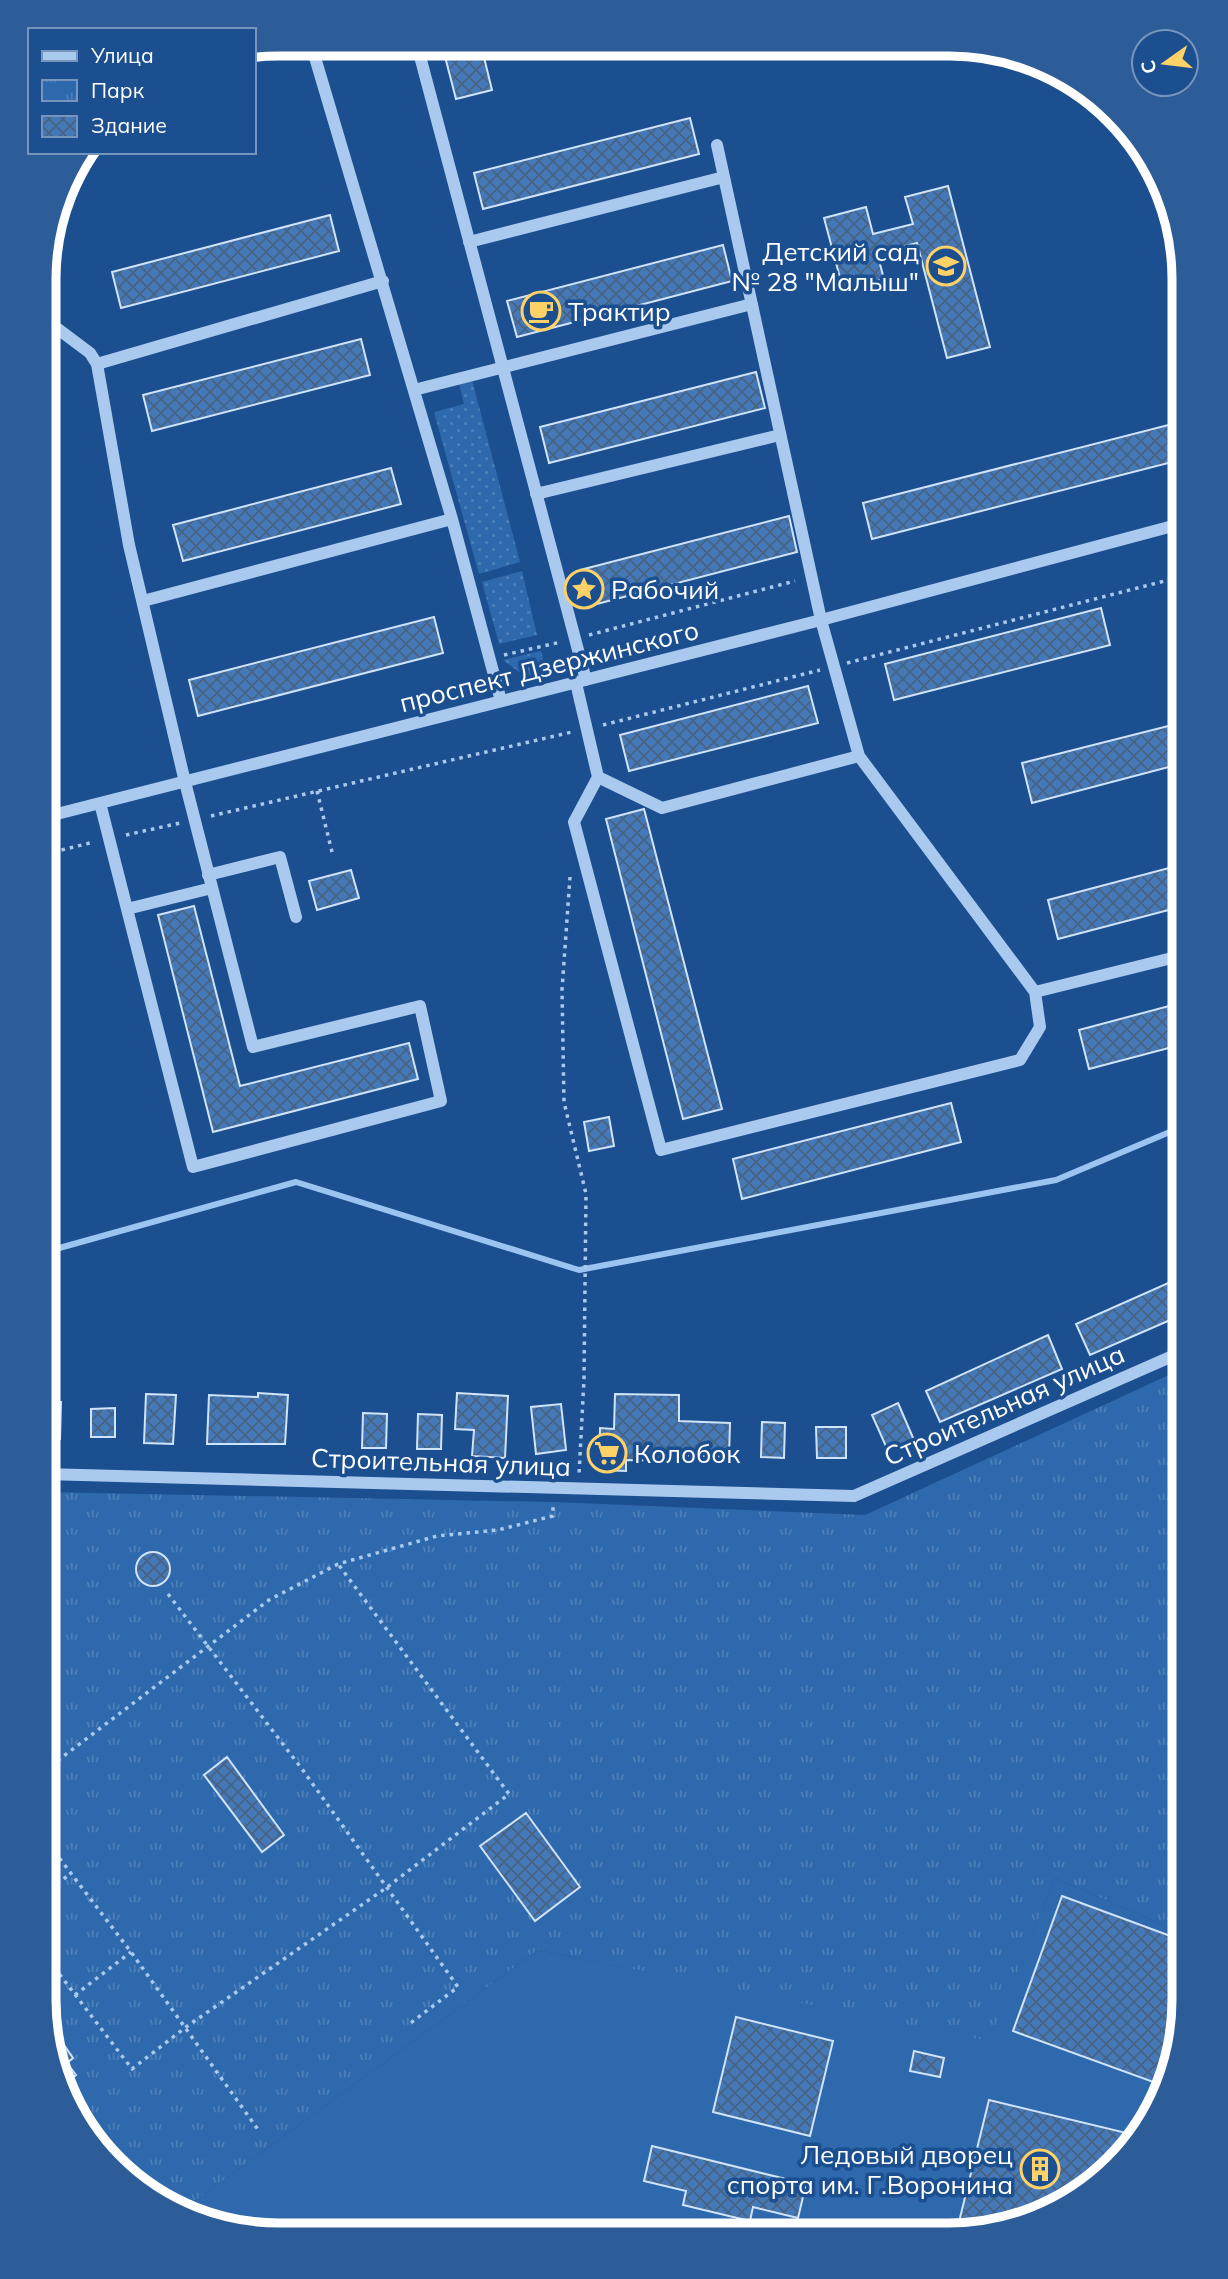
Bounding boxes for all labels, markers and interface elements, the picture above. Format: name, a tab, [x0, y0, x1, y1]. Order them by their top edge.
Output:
legend	[28, 28, 256, 154]
north arrow	[1130, 28, 1200, 98]
text: Улица	[90, 42, 154, 68]
text: С	[1135, 58, 1162, 76]
text: Парк	[91, 77, 145, 103]
text: Здание	[91, 112, 167, 138]
place label: Детский сад № 28 "Малыш"	[732, 235, 919, 298]
school or university icon: Детский сад № 28 "Малыш"	[925, 245, 967, 287]
cafe icon: Трактир	[520, 290, 562, 332]
place label: Трактир	[568, 295, 671, 328]
place icon: Рабочий	[563, 568, 605, 610]
place label: Рабочий	[611, 573, 719, 606]
street label: проспект Дзержинского	[396, 613, 702, 719]
street label: Строительная улица	[879, 1337, 1129, 1473]
supermarket icon: Колобок	[586, 1432, 628, 1474]
place label: Колобок	[634, 1437, 740, 1470]
street label: Строительная улица	[310, 1441, 572, 1483]
place label: Ледовый дворец спорта им. Г.Воронина	[727, 2138, 1013, 2201]
building icon: Ледовый дворец спорта им. Г.Воронина	[1019, 2148, 1061, 2190]

